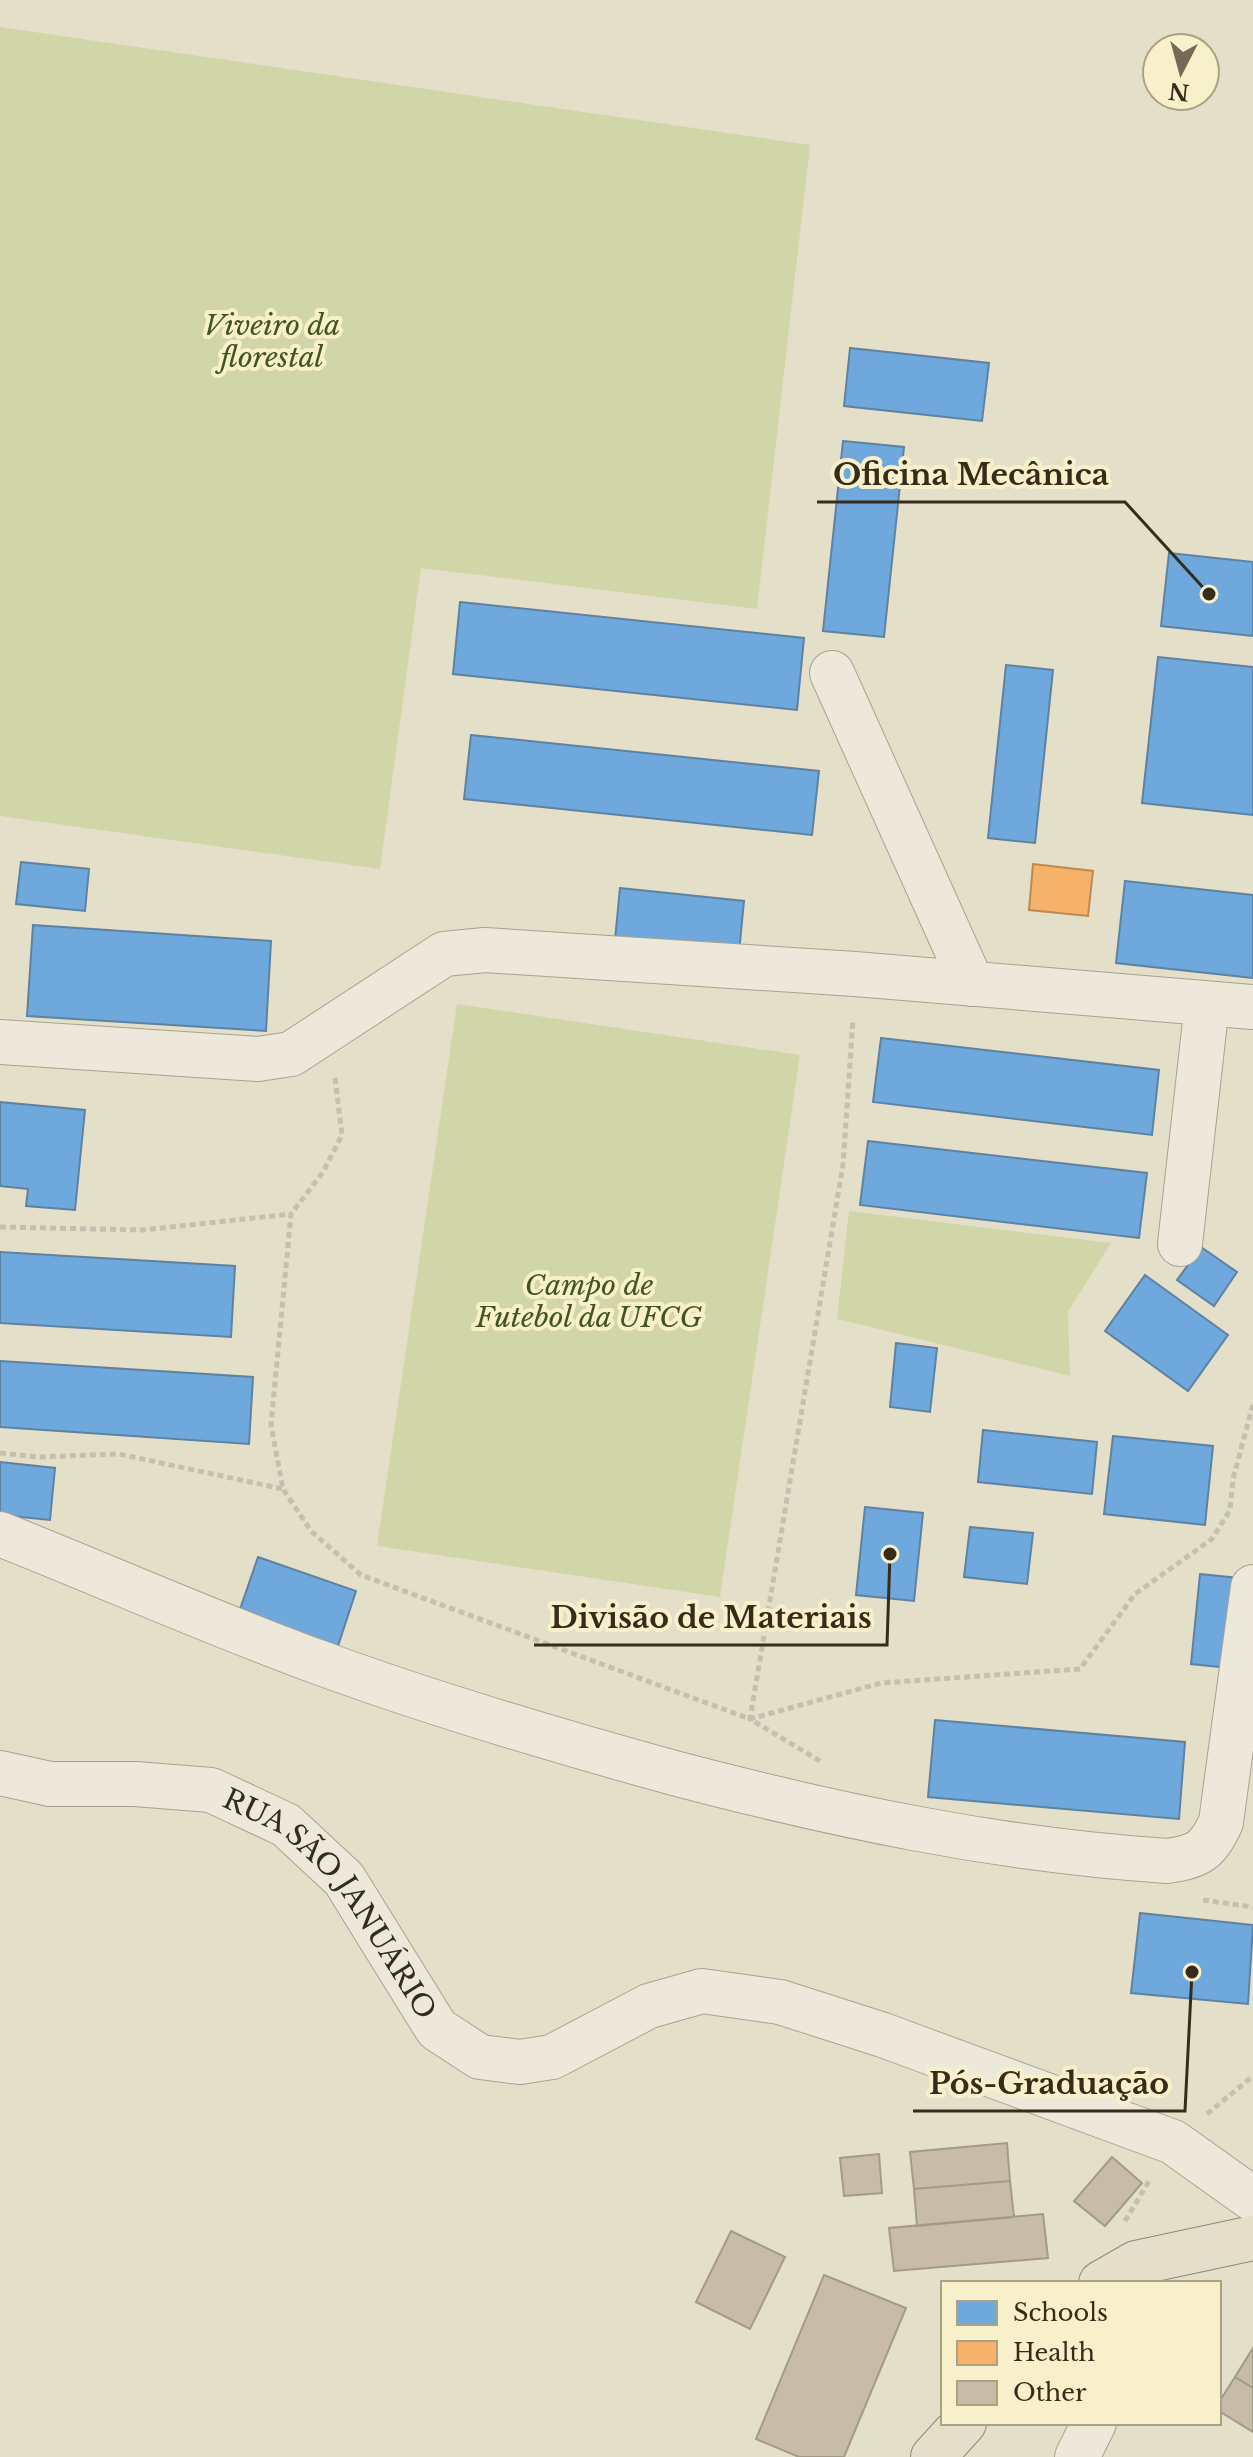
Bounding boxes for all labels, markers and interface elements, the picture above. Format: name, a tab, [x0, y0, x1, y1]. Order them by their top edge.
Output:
north arrow	[1141, 32, 1221, 112]
text: N	[1167, 77, 1191, 106]
park label: Viveiro da florestal	[204, 308, 340, 375]
callout: Oficina Mecânica	[817, 448, 1125, 502]
text: Oficina Mecânica	[833, 456, 1109, 493]
park label: Campo de Futebol da UFCG	[475, 1268, 703, 1335]
callout: Divisão de Materiais	[534, 1591, 887, 1645]
text: Divisão de Materiais	[550, 1599, 872, 1636]
street label: RUA SÃO JANUÁRIO	[217, 1781, 444, 2026]
callout: Pós-Graduação	[913, 2057, 1185, 2111]
text: Pós-Graduação	[929, 2065, 1169, 2102]
legend	[941, 2281, 1221, 2425]
text: Schools	[1013, 2298, 1108, 2327]
text: Health	[1013, 2338, 1095, 2367]
text: Other	[1013, 2378, 1087, 2407]

